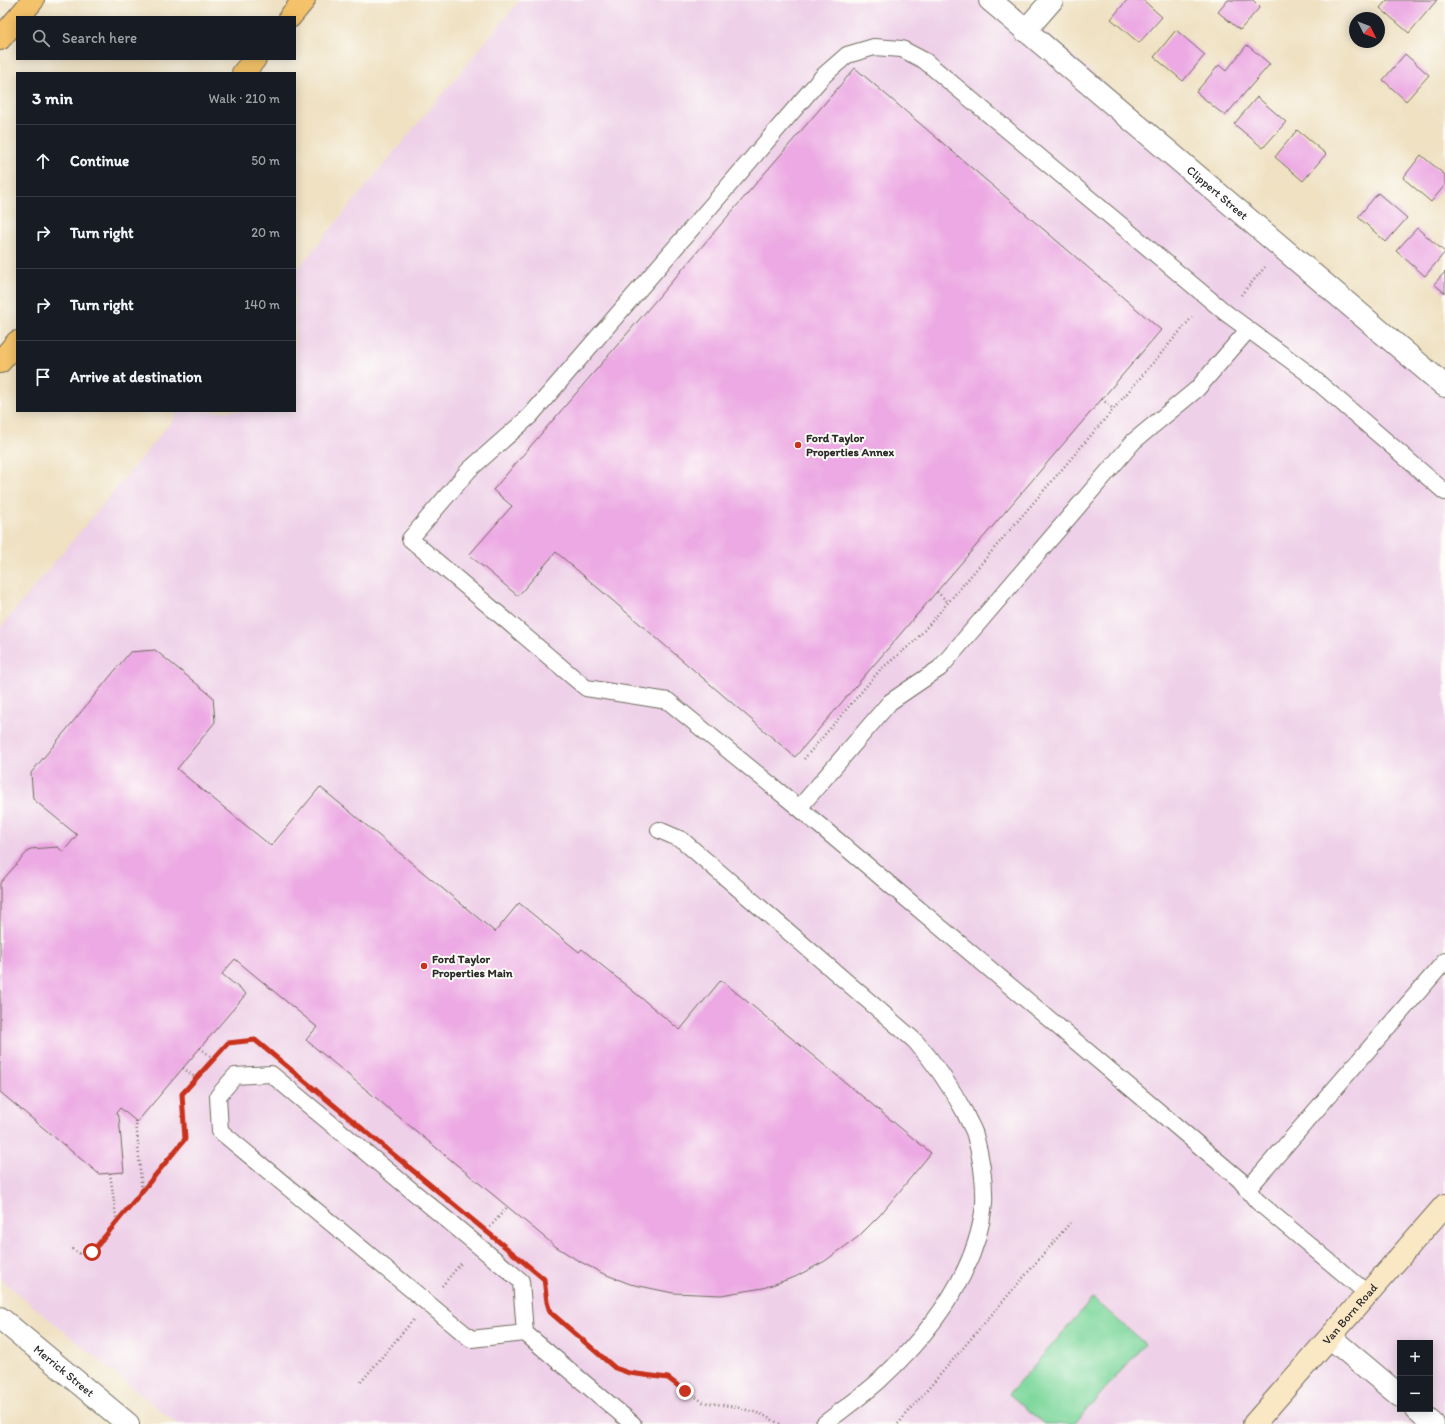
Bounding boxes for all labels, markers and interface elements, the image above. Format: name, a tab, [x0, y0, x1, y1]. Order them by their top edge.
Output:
north arrow	[1349, 12, 1385, 48]
search box	[16, 16, 296, 60]
icon: search	[30, 27, 52, 49]
text: Search here	[62, 29, 137, 47]
text: 3 min	[32, 88, 73, 108]
text: Walk · 210 m	[209, 91, 280, 106]
icon: ahead	[32, 150, 54, 172]
text: Continue	[70, 152, 129, 170]
text: 50 m	[251, 153, 280, 168]
street label: Clippert Street	[1184, 163, 1251, 223]
icon: right	[32, 222, 54, 244]
text: Turn right	[70, 224, 134, 242]
text: 20 m	[251, 225, 280, 240]
icon: right	[32, 294, 54, 316]
text: Turn right	[70, 296, 134, 314]
text: 140 m	[244, 297, 280, 312]
icon: arrive	[32, 366, 54, 388]
text: Arrive at destination	[70, 368, 202, 386]
place label: Ford Taylor Properties Annex	[806, 431, 894, 460]
marker: Ford Taylor Properties Annex	[793, 440, 803, 450]
place label: Ford Taylor Properties Main	[432, 952, 513, 981]
marker: Ford Taylor Properties Main	[419, 961, 429, 971]
route start	[83, 1243, 101, 1261]
street label: Van Born Road	[1320, 1280, 1381, 1347]
map controls	[1397, 1340, 1433, 1412]
button: +	[1397, 1340, 1433, 1376]
street label: Merrick Street	[31, 1342, 97, 1400]
button: −	[1397, 1376, 1433, 1412]
route end	[676, 1382, 694, 1400]

